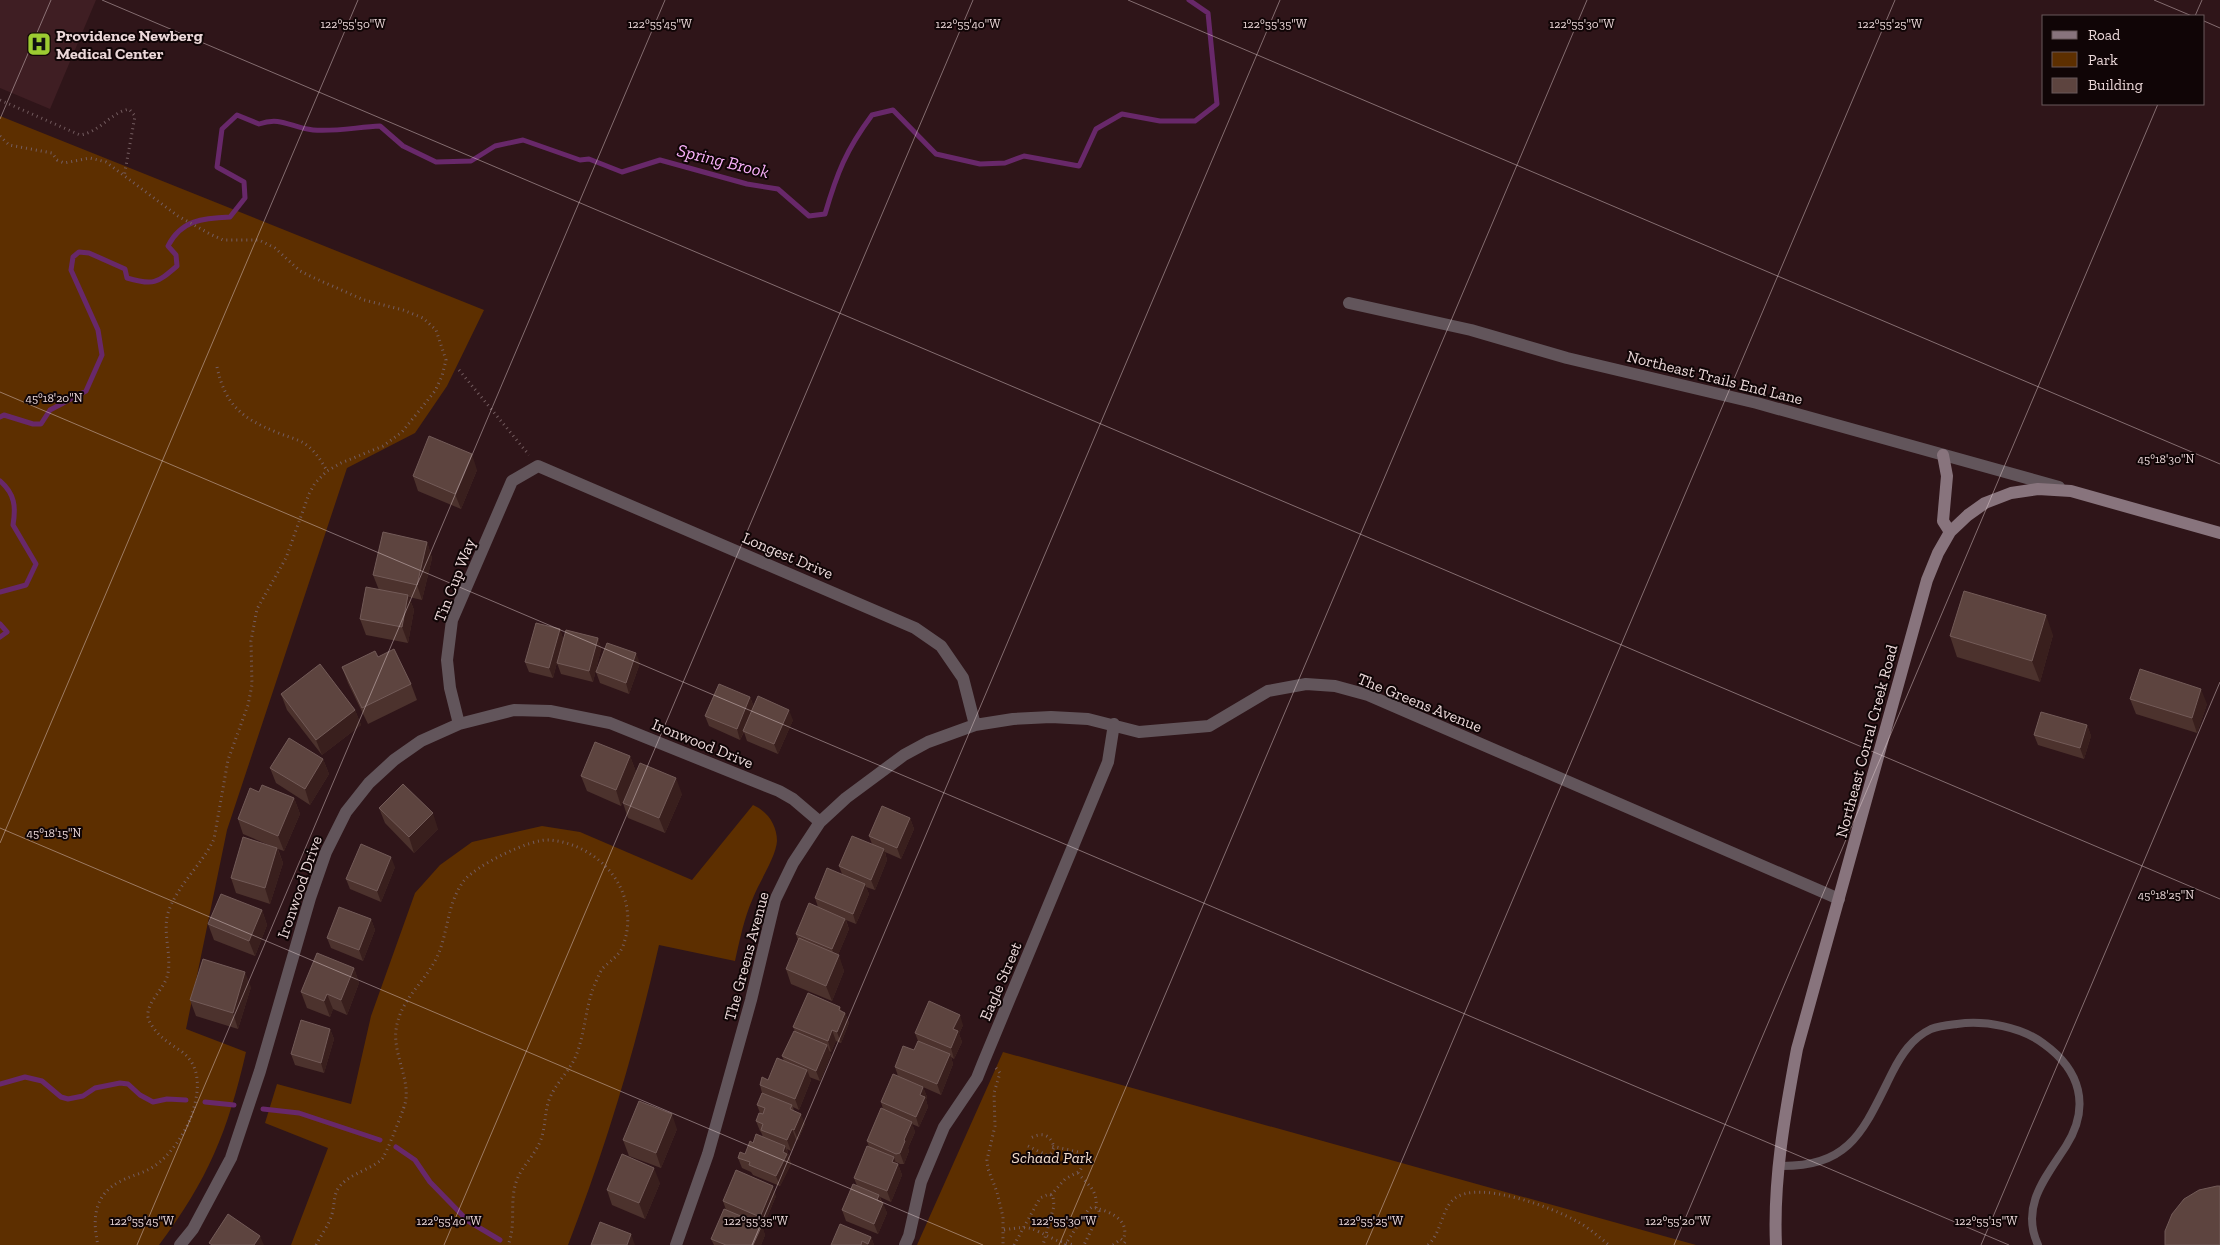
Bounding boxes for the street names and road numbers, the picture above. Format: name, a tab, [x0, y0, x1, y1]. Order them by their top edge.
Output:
street label: Northeast Trails End Lane	[1625, 346, 1805, 409]
street label: Longest Drive	[740, 528, 836, 583]
street label: Tin Cup Way	[430, 535, 479, 625]
street label: Northeast Corral Creek Road	[1832, 642, 1901, 840]
street label: The Greens Avenue	[1355, 669, 1485, 736]
street label: Ironwood Drive	[649, 715, 756, 772]
street label: Ironwood Drive	[273, 833, 326, 941]
street label: The Greens Avenue	[720, 889, 773, 1023]
street label: Eagle Street	[975, 939, 1026, 1023]

